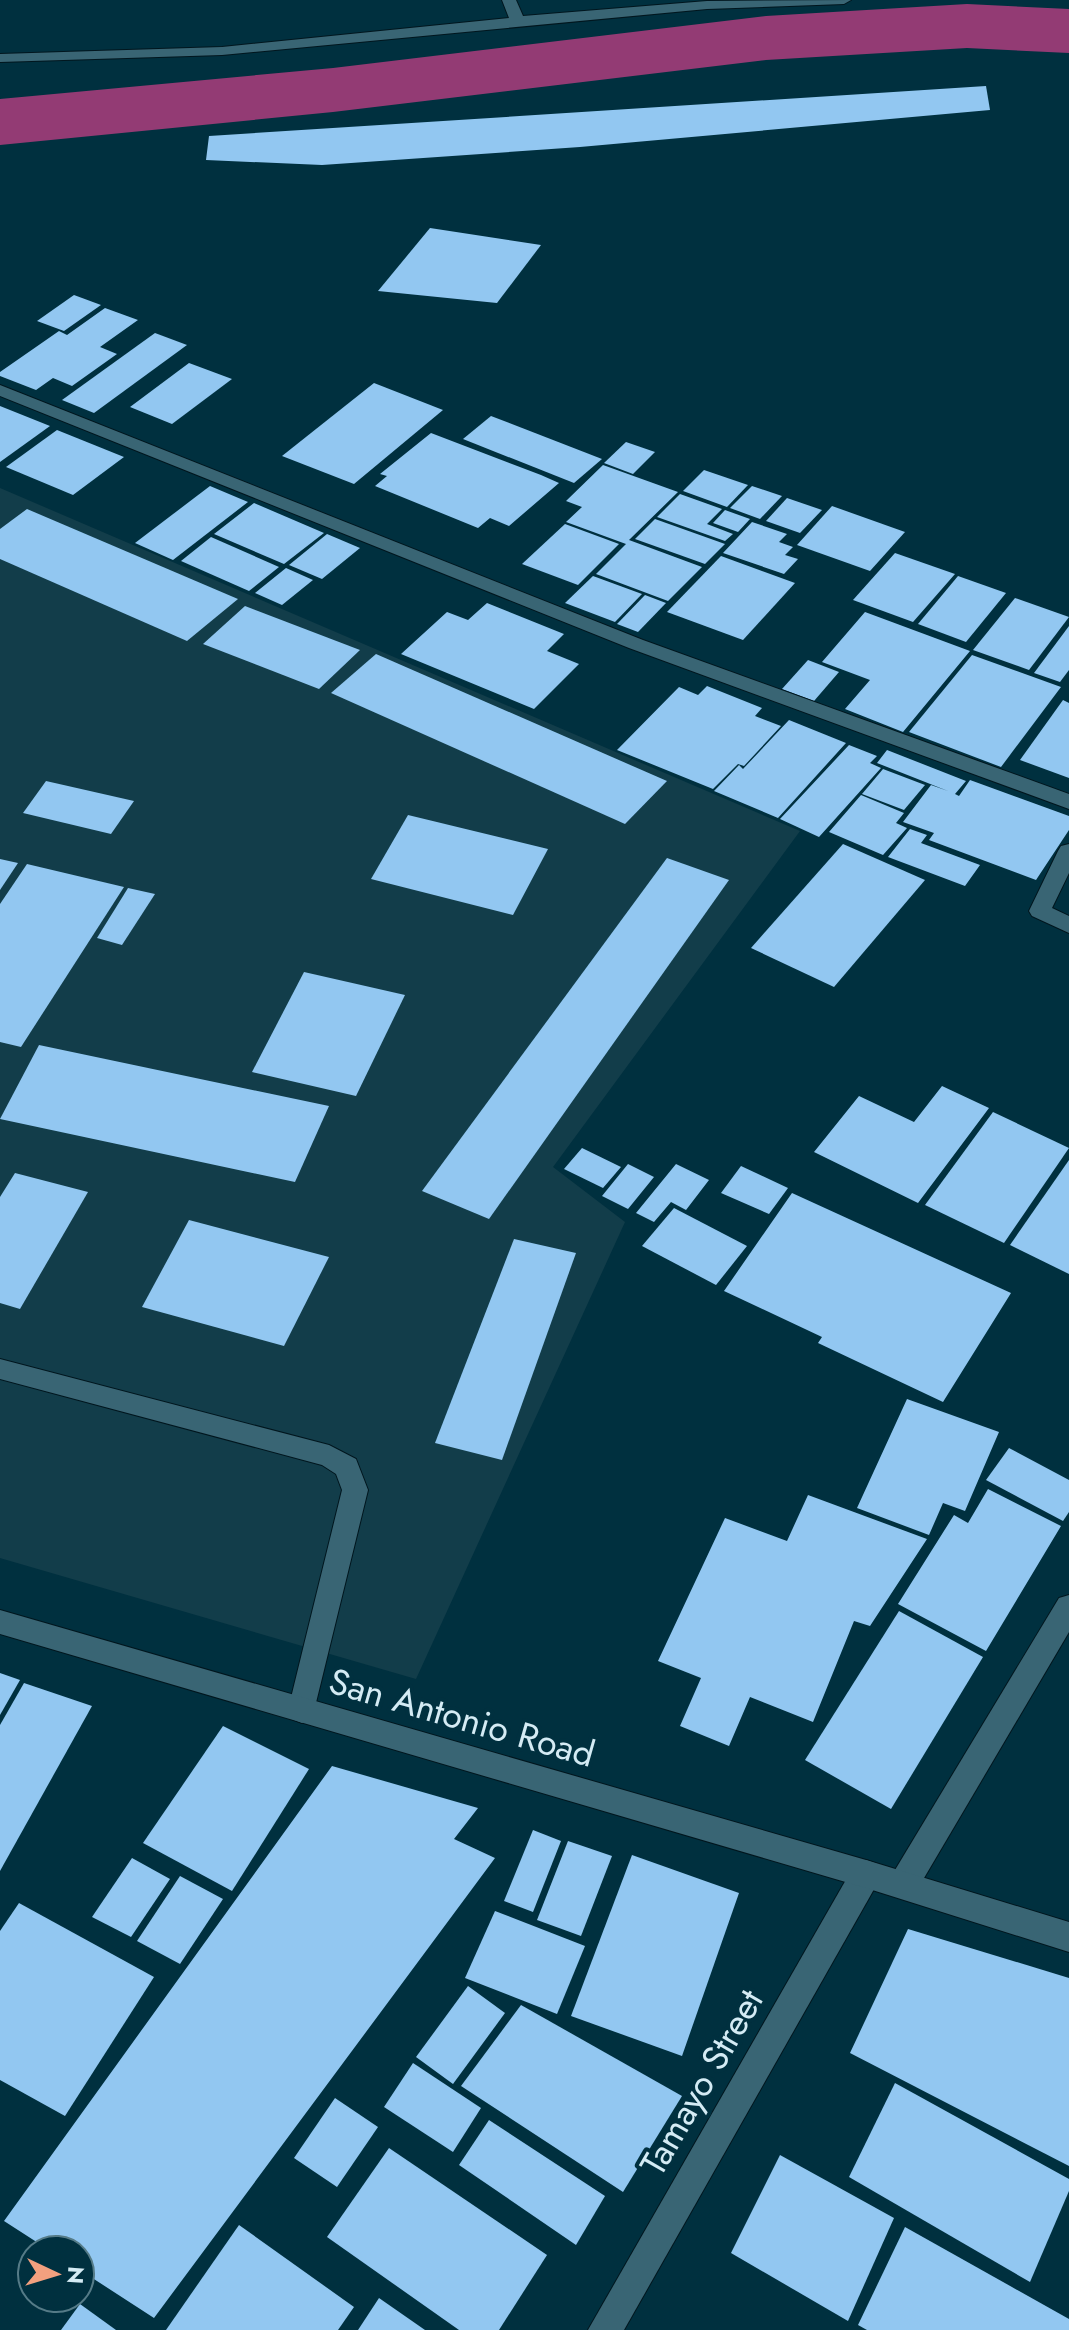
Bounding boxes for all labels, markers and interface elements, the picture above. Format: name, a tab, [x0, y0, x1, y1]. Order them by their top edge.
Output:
street label: San Antonio Road	[323, 1654, 601, 1780]
street label: Tamayo Street	[627, 1979, 776, 2185]
north arrow	[16, 2234, 96, 2314]
text: N	[59, 2266, 93, 2285]

